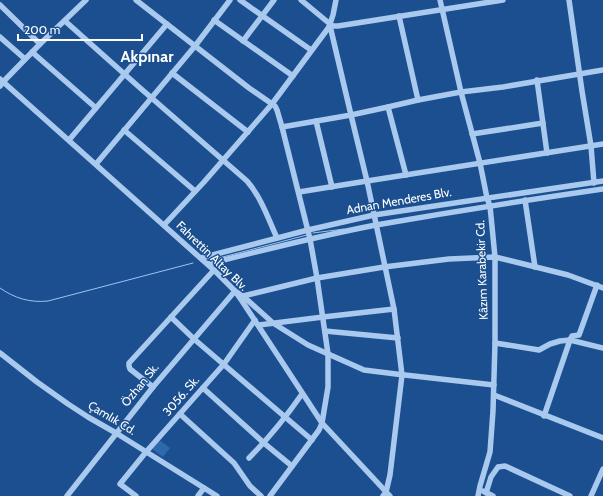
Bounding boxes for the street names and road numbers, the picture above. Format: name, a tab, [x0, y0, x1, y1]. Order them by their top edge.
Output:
street label: Adnan Menderes Blv.	[345, 184, 453, 217]
street label: Fahrettin Altay Blv.	[173, 218, 251, 294]
street label: Kâzım Karabekir Cd.	[472, 220, 491, 320]
street label: Özhan Sk.	[118, 360, 162, 409]
street label: 3056. Sk.	[159, 373, 202, 419]
street label: Çamlık Cd.	[85, 397, 139, 438]

